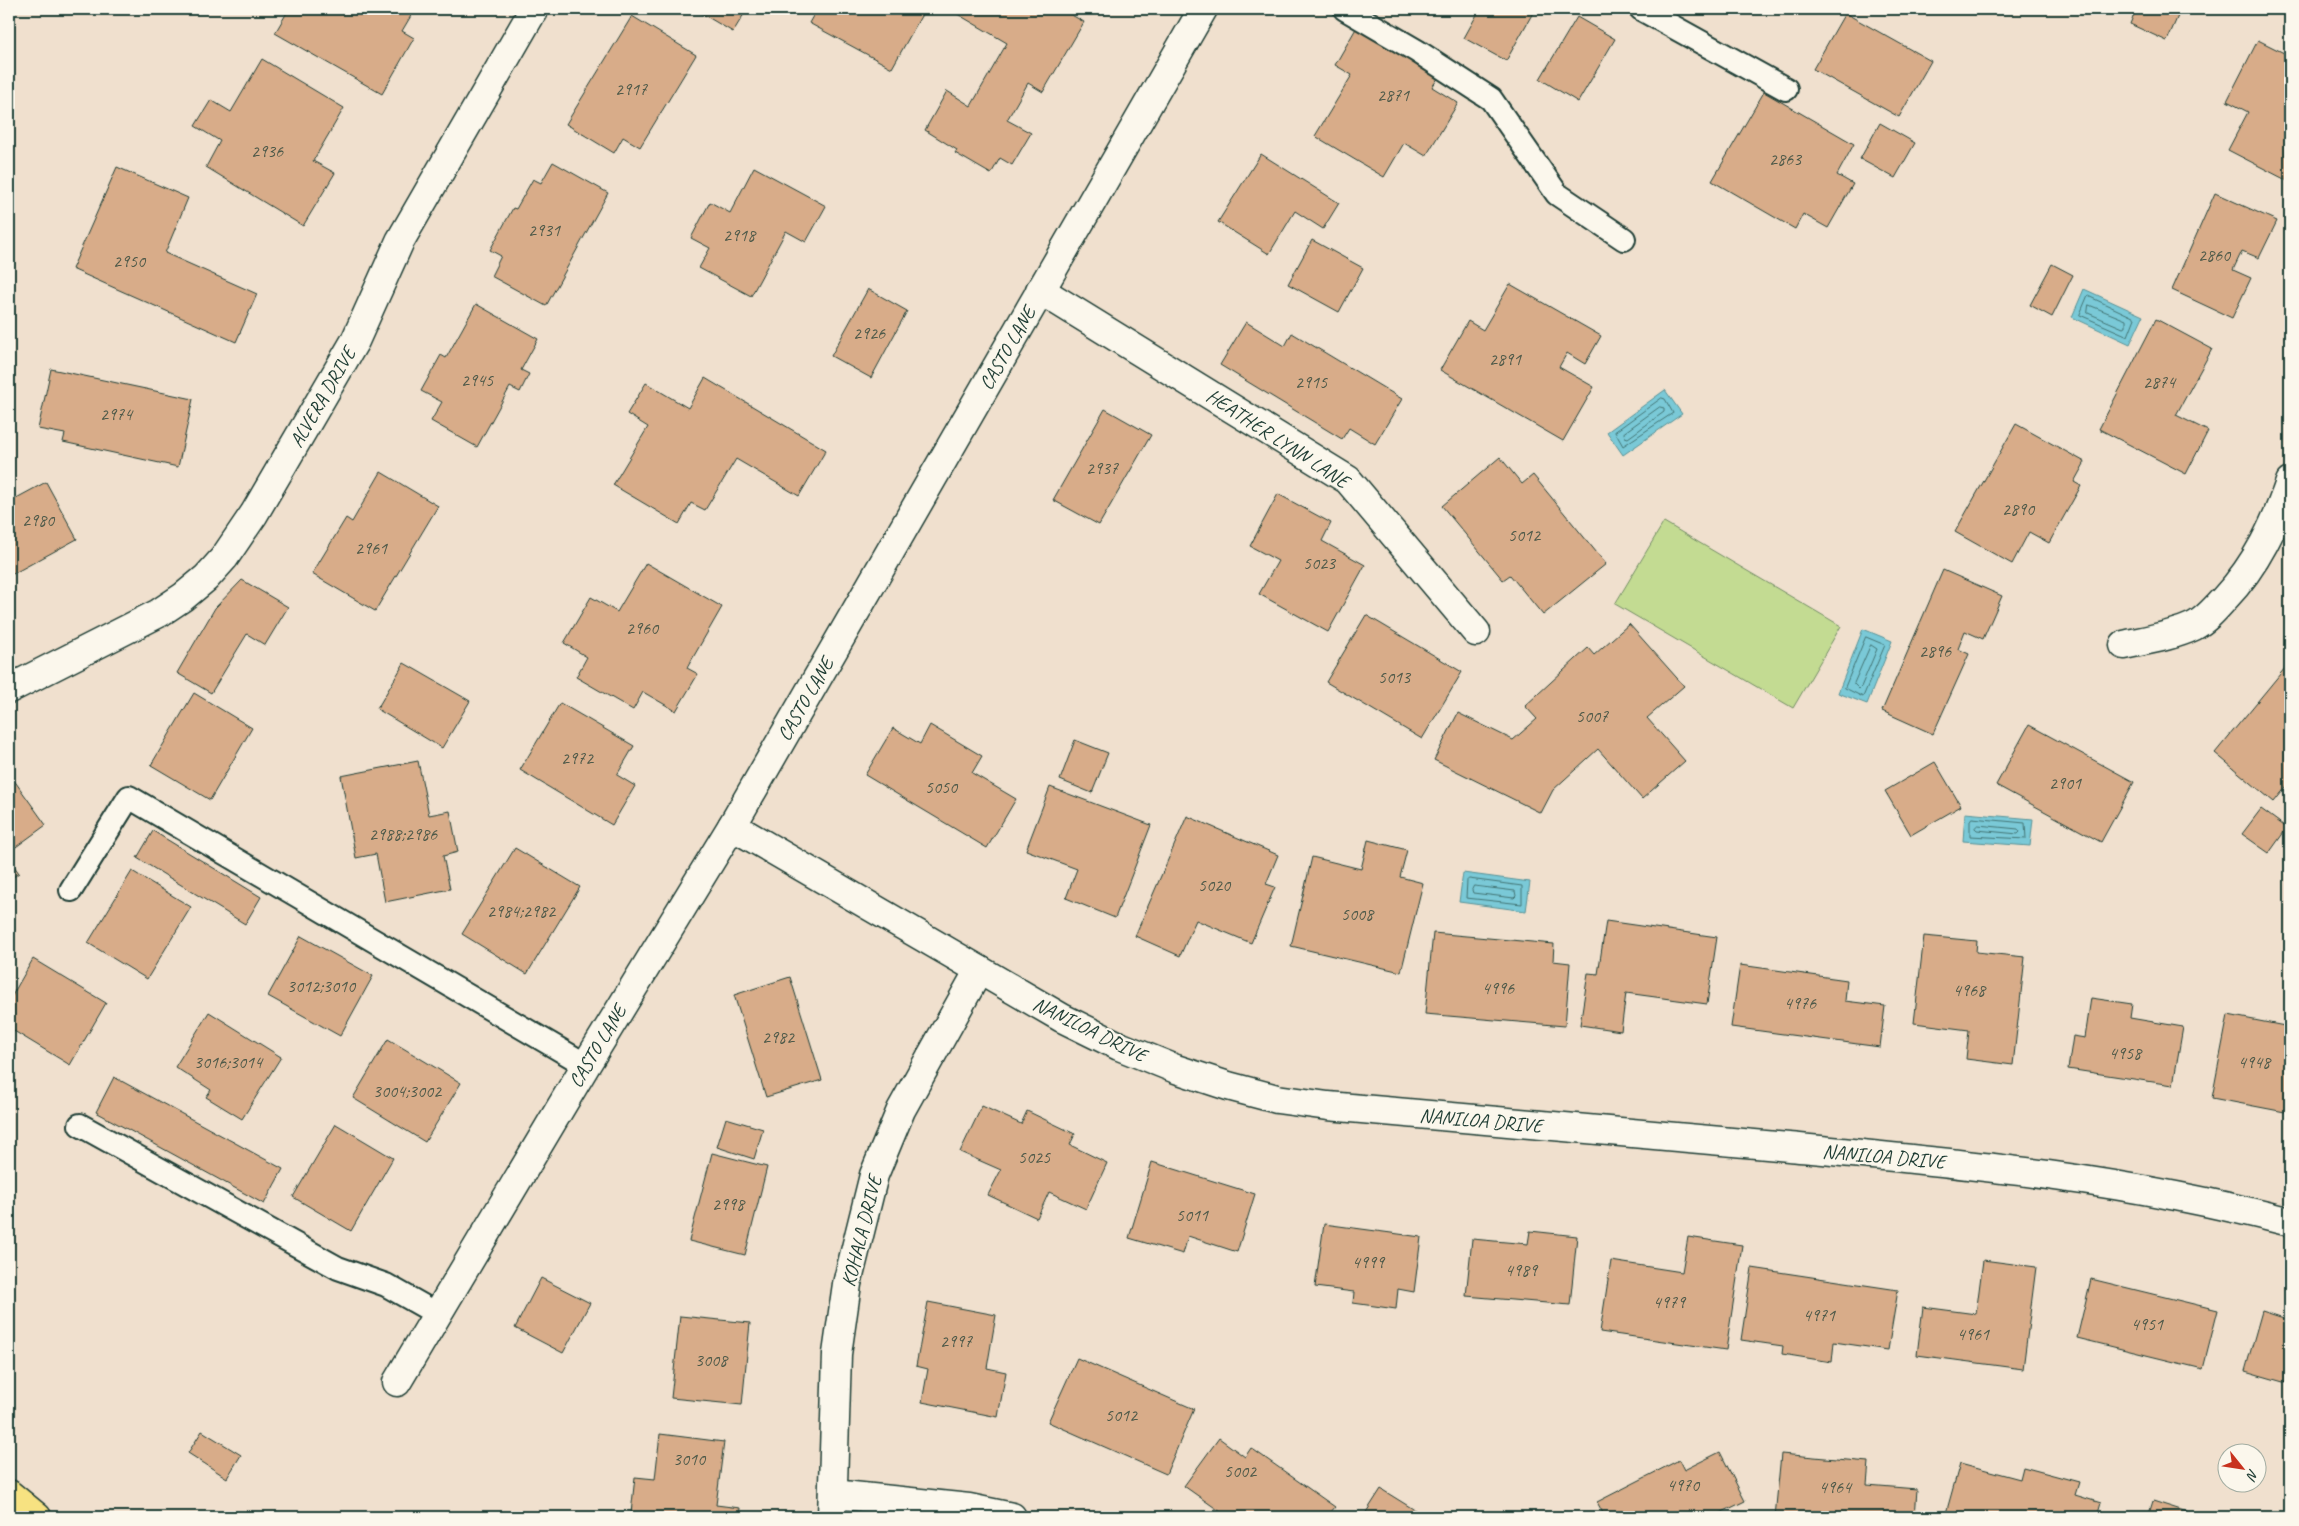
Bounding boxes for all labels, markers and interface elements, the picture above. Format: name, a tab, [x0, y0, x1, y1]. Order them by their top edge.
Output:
house number: 2917	[615, 78, 648, 100]
house number: 2871	[1377, 84, 1410, 106]
house number: 2936	[251, 140, 284, 162]
house number: 2863	[1769, 148, 1803, 170]
house number: 2931	[528, 219, 561, 241]
house number: 2918	[723, 224, 757, 246]
house number: 2860	[2198, 244, 2232, 266]
house number: 2950	[113, 250, 147, 272]
street label: CASTO LANE	[974, 300, 1042, 394]
house number: 2926	[853, 322, 886, 344]
street label: ALVERA DRIVE	[284, 340, 363, 452]
house number: 2891	[1489, 348, 1522, 370]
house number: 2945	[461, 369, 494, 391]
house number: 2915	[1295, 371, 1328, 393]
house number: 2874	[2143, 371, 2177, 393]
street label: HEATHER LYNN LANE	[1202, 383, 1356, 495]
house number: 2974	[100, 403, 134, 425]
house number: 2937	[1086, 457, 1119, 479]
house number: 2890	[2002, 498, 2036, 520]
house number: 2980	[22, 509, 56, 531]
house number: 5012	[1508, 524, 1542, 546]
house number: 2961	[355, 537, 388, 559]
house number: 5023	[1303, 552, 1337, 574]
house number: 2960	[626, 617, 660, 639]
house number: 2896	[1919, 640, 1952, 662]
street label: CASTO LANE	[772, 651, 840, 745]
house number: 5013	[1378, 666, 1412, 688]
house number: 5007	[1576, 705, 1609, 727]
house number: 2972	[561, 747, 595, 769]
house number: 2901	[2049, 772, 2082, 794]
house number: 5050	[925, 776, 959, 798]
house number: 2988;2986	[369, 823, 438, 845]
house number: 5020	[1198, 874, 1232, 896]
house number: 2984;2982	[487, 900, 557, 922]
house number: 5008	[1341, 903, 1375, 925]
house number: 3012;3010	[287, 975, 357, 997]
house number: 4996	[1482, 977, 1515, 999]
house number: 4968	[1953, 979, 1987, 1001]
street label: NANILOA DRIVE	[1029, 991, 1153, 1069]
house number: 4976	[1784, 992, 1817, 1014]
street label: CASTO LANE	[563, 998, 633, 1092]
house number: 2982	[762, 1026, 796, 1048]
house number: 4958	[2109, 1042, 2143, 1064]
house number: 3016;3014	[194, 1051, 264, 1073]
house number: 4948	[2238, 1051, 2272, 1073]
house number: 3004;3002	[373, 1080, 443, 1102]
street label: NANILOA DRIVE	[1419, 1103, 1546, 1139]
street label: NANILOA DRIVE	[1822, 1139, 1949, 1175]
house number: 5025	[1018, 1146, 1051, 1168]
street label: KOHALA DRIVE	[836, 1170, 888, 1289]
house number: 2998	[712, 1193, 746, 1215]
house number: 5011	[1176, 1204, 1209, 1226]
house number: 4999	[1352, 1251, 1386, 1273]
house number: 4989	[1505, 1259, 1539, 1281]
house number: 4979	[1653, 1291, 1687, 1313]
house number: 4971	[1803, 1304, 1836, 1326]
house number: 4951	[2131, 1313, 2164, 1335]
house number: 4961	[1957, 1323, 1990, 1345]
house number: 2997	[940, 1330, 973, 1352]
house number: 3008	[695, 1349, 729, 1371]
house number: 5012	[1105, 1404, 1139, 1426]
north arrow	[2216, 1444, 2266, 1494]
house number: 3010	[673, 1448, 707, 1470]
house number: 5002	[1224, 1460, 1258, 1482]
text: N	[2242, 1466, 2262, 1484]
house number: 4970	[1667, 1474, 1701, 1496]
house number: 4964	[1819, 1476, 1853, 1498]

